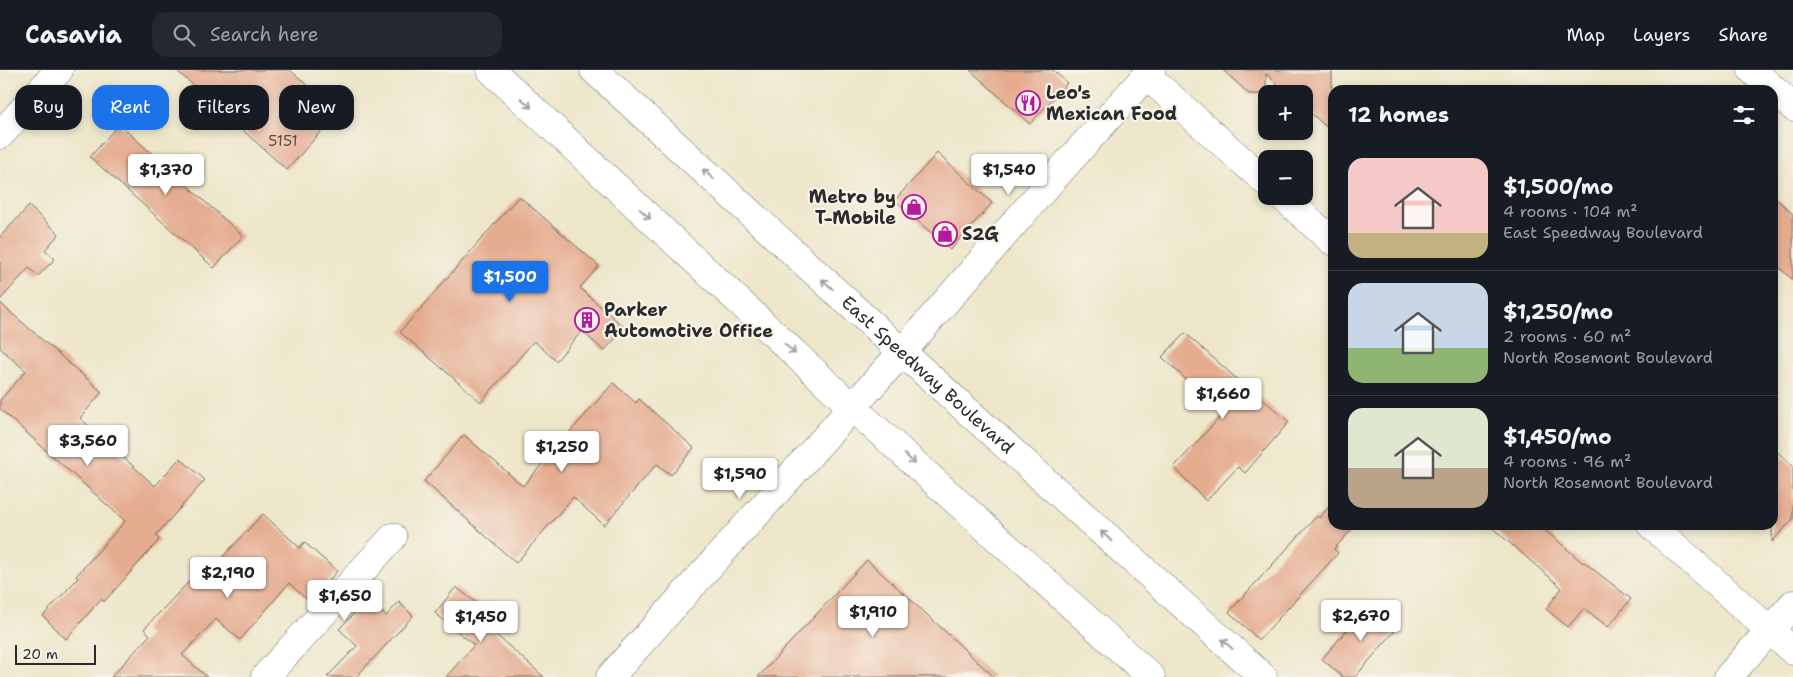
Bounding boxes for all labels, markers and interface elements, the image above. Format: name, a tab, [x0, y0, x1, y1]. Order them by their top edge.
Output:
search box	[152, 12, 502, 57]
text: Casavia	[25, 19, 122, 51]
icon: search	[170, 21, 198, 49]
text: Search here	[210, 22, 318, 47]
text: Map	[1567, 23, 1605, 47]
text: Layers	[1633, 23, 1690, 47]
text: Share	[1718, 23, 1768, 47]
place label: Leo's Mexican Food	[1046, 81, 1177, 126]
chip: Buy	[15, 85, 82, 130]
chip: Rent	[92, 85, 169, 130]
chip: Filters	[179, 85, 269, 130]
chip: New	[279, 85, 354, 130]
map controls	[1258, 85, 1313, 205]
button: +	[1258, 85, 1313, 140]
restaurant icon: Leo's Mexican Food	[1015, 90, 1041, 116]
one-way arrow	[520, 97, 533, 109]
text: 12 homes	[1348, 101, 1449, 129]
icon: filters	[1730, 101, 1758, 129]
house number: 5151	[268, 131, 298, 151]
button: −	[1258, 150, 1313, 205]
pin: $1,370	[125, 154, 207, 196]
pin: $1,540	[968, 154, 1050, 196]
text: $1,370	[139, 159, 193, 180]
text: $1,540	[982, 159, 1036, 180]
one-way arrow	[701, 168, 714, 180]
text: $1,500/mo	[1503, 173, 1613, 201]
icon: home	[1388, 178, 1448, 238]
place label: Metro by T-Mobile	[809, 185, 896, 230]
shop icon: Metro by T-Mobile	[901, 194, 927, 220]
text: 4 rooms · 104 m²	[1503, 201, 1638, 222]
one-way arrow	[639, 208, 652, 220]
shop icon: S2G	[932, 221, 958, 247]
place label: S2G	[962, 222, 999, 246]
text: East Speedway Boulevard	[1503, 222, 1703, 243]
pin: $1,500	[469, 260, 551, 303]
text: $1,500	[483, 266, 537, 287]
one-way arrow	[821, 278, 834, 290]
street label: East Speedway Boulevard	[836, 290, 1019, 459]
place label: Parker Automotive Office	[604, 298, 773, 343]
text: $1,250/mo	[1503, 298, 1613, 326]
icon: home	[1388, 303, 1448, 363]
building icon: Parker Automotive Office	[574, 307, 600, 333]
text: 2 rooms · 60 m²	[1503, 326, 1631, 347]
one-way arrow	[783, 343, 796, 355]
text: North Rosemont Boulevard	[1503, 347, 1713, 368]
pin: $1,660	[1182, 378, 1264, 420]
text: $1,660	[1196, 383, 1250, 404]
text: $1,450/mo	[1503, 423, 1612, 451]
pin: $3,560	[47, 424, 129, 467]
icon: home	[1388, 428, 1448, 488]
text: $3,560	[59, 430, 117, 451]
pin: $1,250	[521, 430, 603, 473]
text: $1,250	[535, 436, 589, 457]
text: 4 rooms · 96 m²	[1503, 451, 1631, 472]
one-way arrow	[903, 453, 916, 464]
pin: $1,590	[699, 458, 781, 500]
text: $1,590	[713, 463, 767, 484]
text: North Rosemont Boulevard	[1503, 472, 1713, 493]
one-way arrow	[1100, 530, 1113, 542]
pin: $2,190	[187, 556, 269, 599]
text: $2,190	[201, 562, 255, 583]
pin: $1,650	[304, 580, 386, 622]
text: $1,650	[318, 585, 372, 606]
pin: $1,910	[832, 596, 914, 638]
pin: $1,450	[440, 600, 522, 643]
pin: $2,670	[1320, 600, 1402, 642]
text: $1,910	[849, 601, 897, 622]
text: $2,670	[1332, 605, 1390, 626]
text: $1,450	[455, 606, 507, 627]
one-way arrow	[1221, 639, 1234, 650]
scale bar	[15, 642, 96, 665]
text: 20 m	[22, 645, 58, 663]

